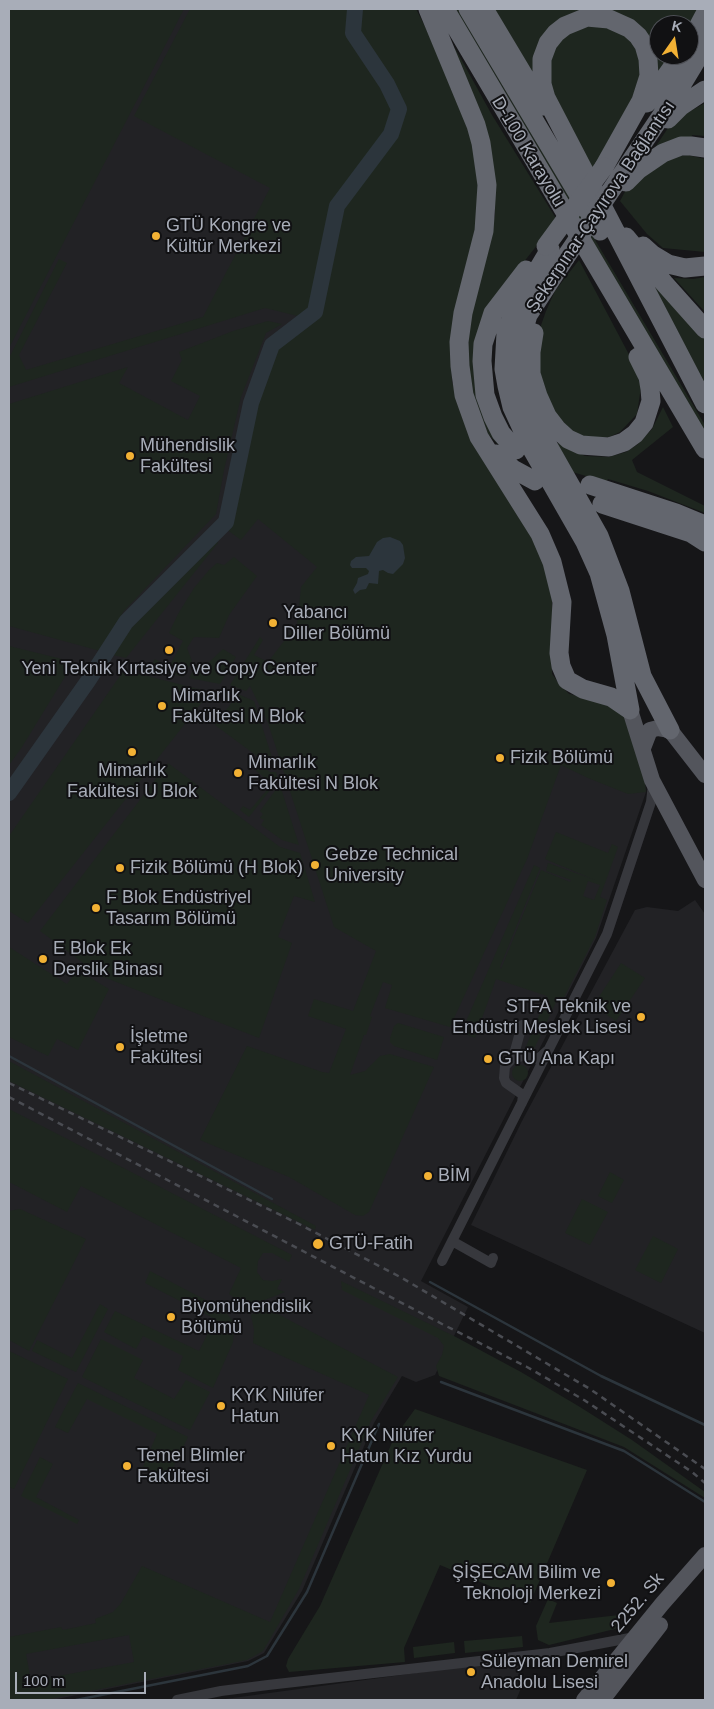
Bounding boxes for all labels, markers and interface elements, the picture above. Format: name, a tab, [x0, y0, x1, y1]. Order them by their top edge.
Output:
north arrow	[649, 15, 699, 65]
text: K	[670, 17, 684, 35]
street label: D-100 Karayolu	[487, 93, 569, 211]
street label: Şekerpınar-Çayırova Bağlantısı	[522, 97, 680, 317]
place label: GTÜ Kongre ve Kültür Merkezi	[166, 215, 291, 258]
marker: GTÜ Kongre ve Kültür Merkezi	[150, 230, 162, 242]
place label: Mühendislik Fakültesi	[140, 435, 235, 478]
marker: Mühendislik Fakültesi	[124, 450, 136, 462]
place label: Yabancı Diller Bölümü	[283, 602, 390, 644]
marker: Yabancı Diller Bölümü	[267, 617, 279, 629]
marker: Yeni Teknik Kırtasiye ve Copy Center	[163, 644, 175, 656]
place label: Yeni Teknik Kırtasiye ve Copy Center	[21, 658, 317, 680]
place label: Mimarlık Fakültesi M Blok	[172, 685, 304, 728]
marker: Mimarlık Fakültesi M Blok	[156, 700, 168, 712]
marker: Mimarlık Fakültesi U Blok	[126, 746, 138, 758]
place label: Fizik Bölümü	[510, 747, 613, 769]
place label: Mimarlık Fakültesi N Blok	[248, 752, 378, 794]
marker: Fizik Bölümü	[494, 752, 506, 764]
place label: Mimarlık Fakültesi U Blok	[67, 760, 197, 802]
marker: Mimarlık Fakültesi N Blok	[232, 767, 244, 779]
place label: Gebze Technical University	[325, 844, 458, 886]
place label: Fizik Bölümü (H Blok)	[130, 857, 303, 879]
marker: Gebze Technical University	[309, 859, 321, 871]
marker: Fizik Bölümü (H Blok)	[114, 862, 126, 874]
place label: F Blok Endüstriyel Tasarım Bölümü	[106, 887, 251, 930]
marker: F Blok Endüstriyel Tasarım Bölümü	[90, 902, 102, 914]
place label: E Blok Ek Derslik Binası	[53, 938, 163, 981]
marker: E Blok Ek Derslik Binası	[37, 953, 49, 965]
place label: STFA Teknik ve Endüstri Meslek Lisesi	[452, 996, 631, 1038]
marker: STFA Teknik ve Endüstri Meslek Lisesi	[635, 1011, 647, 1023]
place label: İşletme Fakültesi	[130, 1026, 202, 1068]
marker: İşletme Fakültesi	[114, 1041, 126, 1053]
place label: GTÜ Ana Kapı	[498, 1048, 615, 1070]
marker: GTÜ Ana Kapı	[482, 1053, 494, 1065]
place label: BİM	[438, 1165, 470, 1187]
marker: BİM	[422, 1170, 434, 1182]
place label: GTÜ-Fatih	[329, 1233, 413, 1255]
marker: GTÜ-Fatih	[311, 1237, 325, 1251]
place label: Biyomühendislik Bölümü	[181, 1296, 311, 1338]
marker: Biyomühendislik Bölümü	[165, 1311, 177, 1323]
place label: KYK Nilüfer Hatun	[231, 1385, 324, 1428]
marker: KYK Nilüfer Hatun	[215, 1400, 227, 1412]
place label: KYK Nilüfer Hatun Kız Yurdu	[341, 1425, 472, 1468]
marker: KYK Nilüfer Hatun Kız Yurdu	[325, 1440, 337, 1452]
place label: Temel Blimler Fakültesi	[137, 1445, 245, 1488]
marker: Temel Blimler Fakültesi	[121, 1460, 133, 1472]
place label: ŞİŞECAM Bilim ve Teknoloji Merkezi	[452, 1562, 601, 1605]
street label: 2252. Sk	[607, 1569, 669, 1637]
marker: ŞİŞECAM Bilim ve Teknoloji Merkezi	[605, 1577, 617, 1589]
place label: Süleyman Demirel Anadolu Lisesi	[481, 1651, 628, 1694]
scale bar	[18, 1662, 149, 1694]
marker: Süleyman Demirel Anadolu Lisesi	[465, 1666, 477, 1678]
text: 100 m	[23, 1672, 65, 1689]

